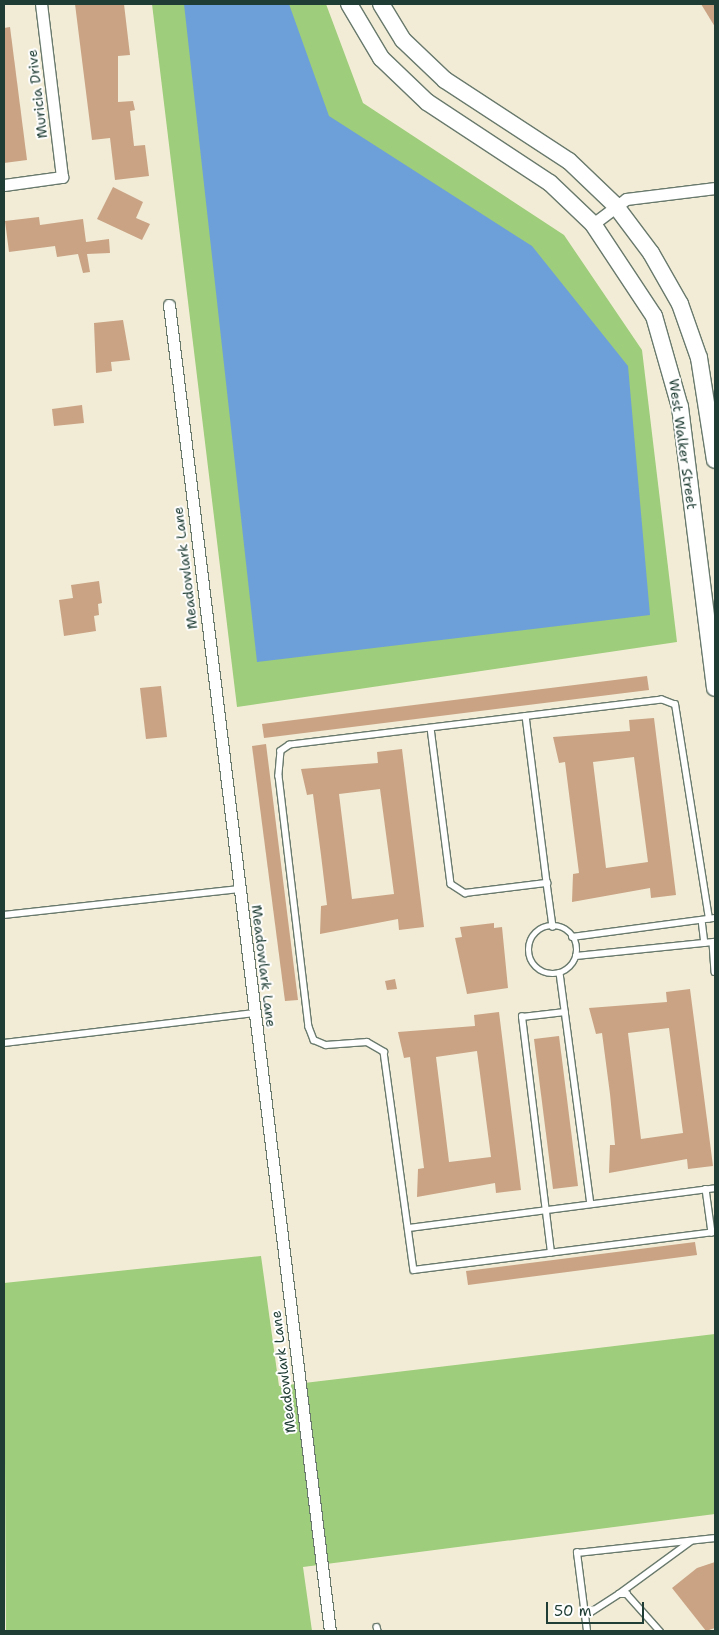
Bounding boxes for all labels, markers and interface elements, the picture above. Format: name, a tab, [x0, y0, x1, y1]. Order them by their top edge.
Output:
street label: Muricia Drive	[23, 49, 51, 139]
street label: West Walker Street	[666, 378, 700, 510]
street label: Meadowlark Lane	[169, 506, 201, 630]
street label: Meadowlark Lane	[248, 904, 280, 1028]
street label: Meadowlark Lane	[267, 1310, 299, 1434]
scale bar	[549, 1592, 646, 1624]
text: 50 m	[554, 1601, 592, 1621]

